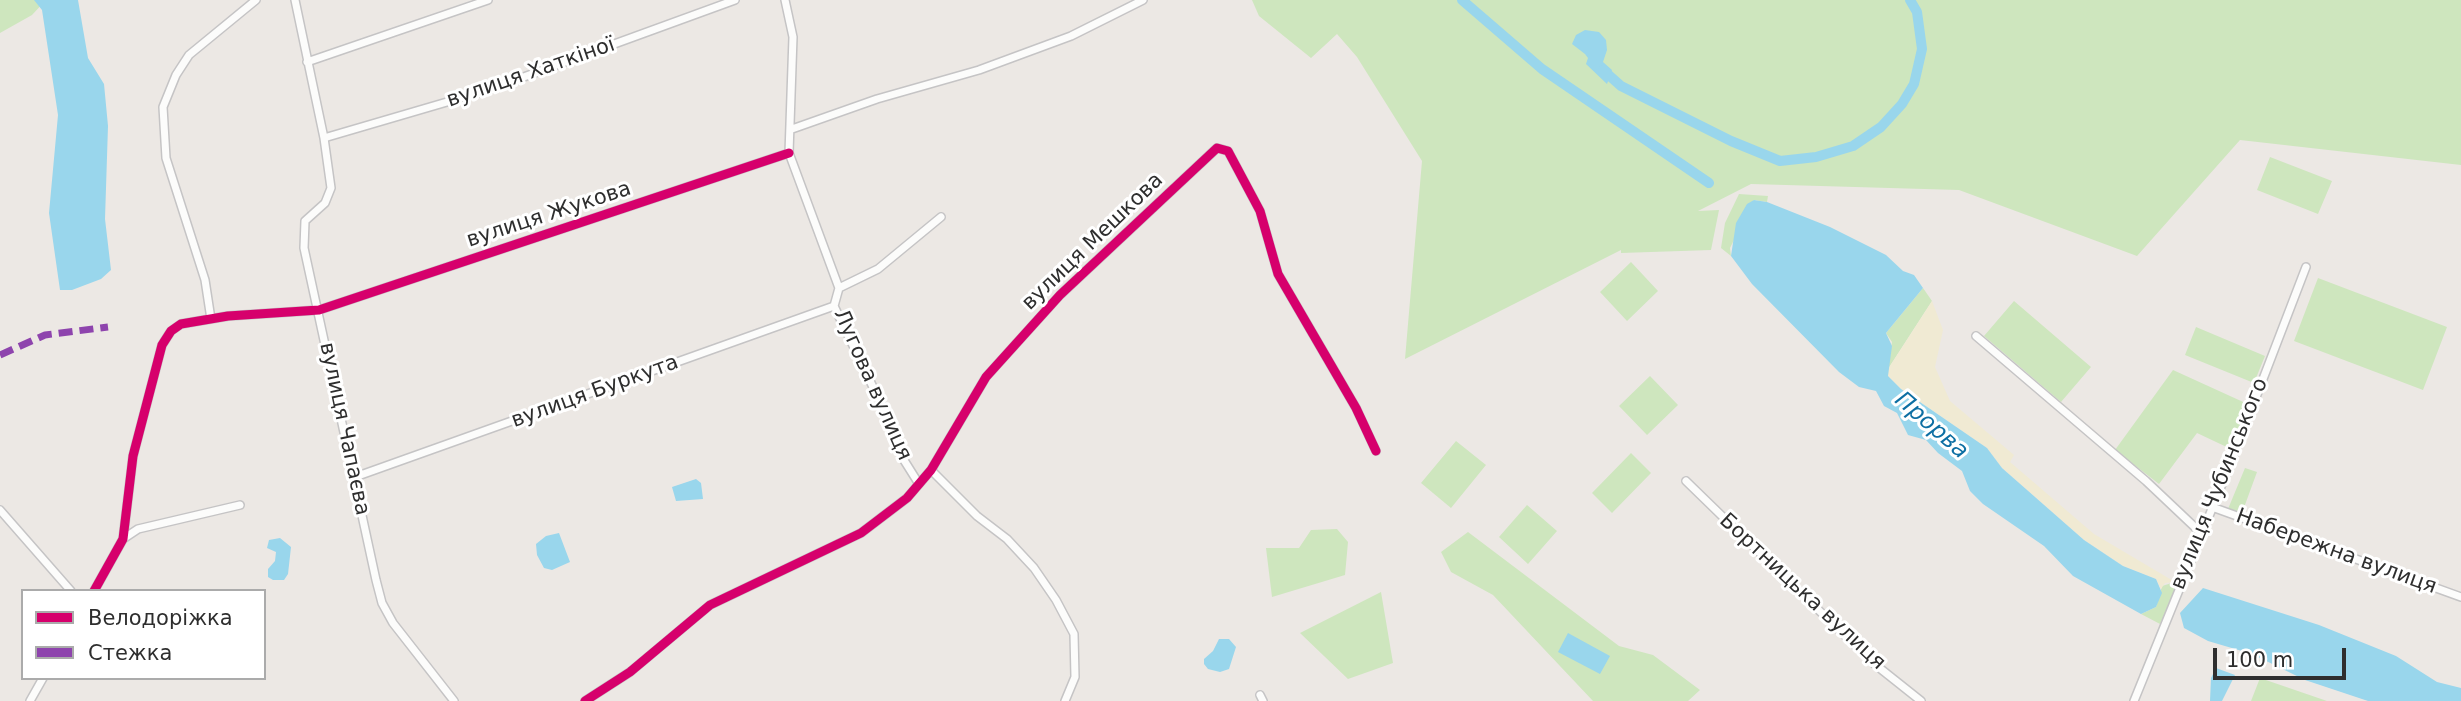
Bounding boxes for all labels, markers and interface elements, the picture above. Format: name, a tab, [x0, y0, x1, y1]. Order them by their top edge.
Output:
street label: вулиця Хаткіної	[444, 32, 618, 114]
street label: вулиця Мешкова	[1017, 168, 1169, 316]
street label: вулиця Жукова	[464, 177, 634, 253]
street label: Лугова вулиця	[827, 306, 917, 464]
street label: вулиця Чапаєва	[313, 340, 375, 518]
street label: вулиця Буркута	[508, 350, 682, 434]
street label: вулиця Чубинського	[2166, 375, 2274, 593]
water label: Прорва	[1889, 387, 1973, 465]
street label: Набережна вулиця	[2232, 504, 2440, 600]
street label: Бортницька вулиця	[1714, 508, 1890, 676]
legend	[21, 589, 266, 680]
text: Велодоріжка	[88, 606, 233, 630]
scale bar	[2216, 634, 2349, 678]
text: Стежка	[88, 641, 172, 665]
text: 100 m	[2226, 648, 2293, 672]

